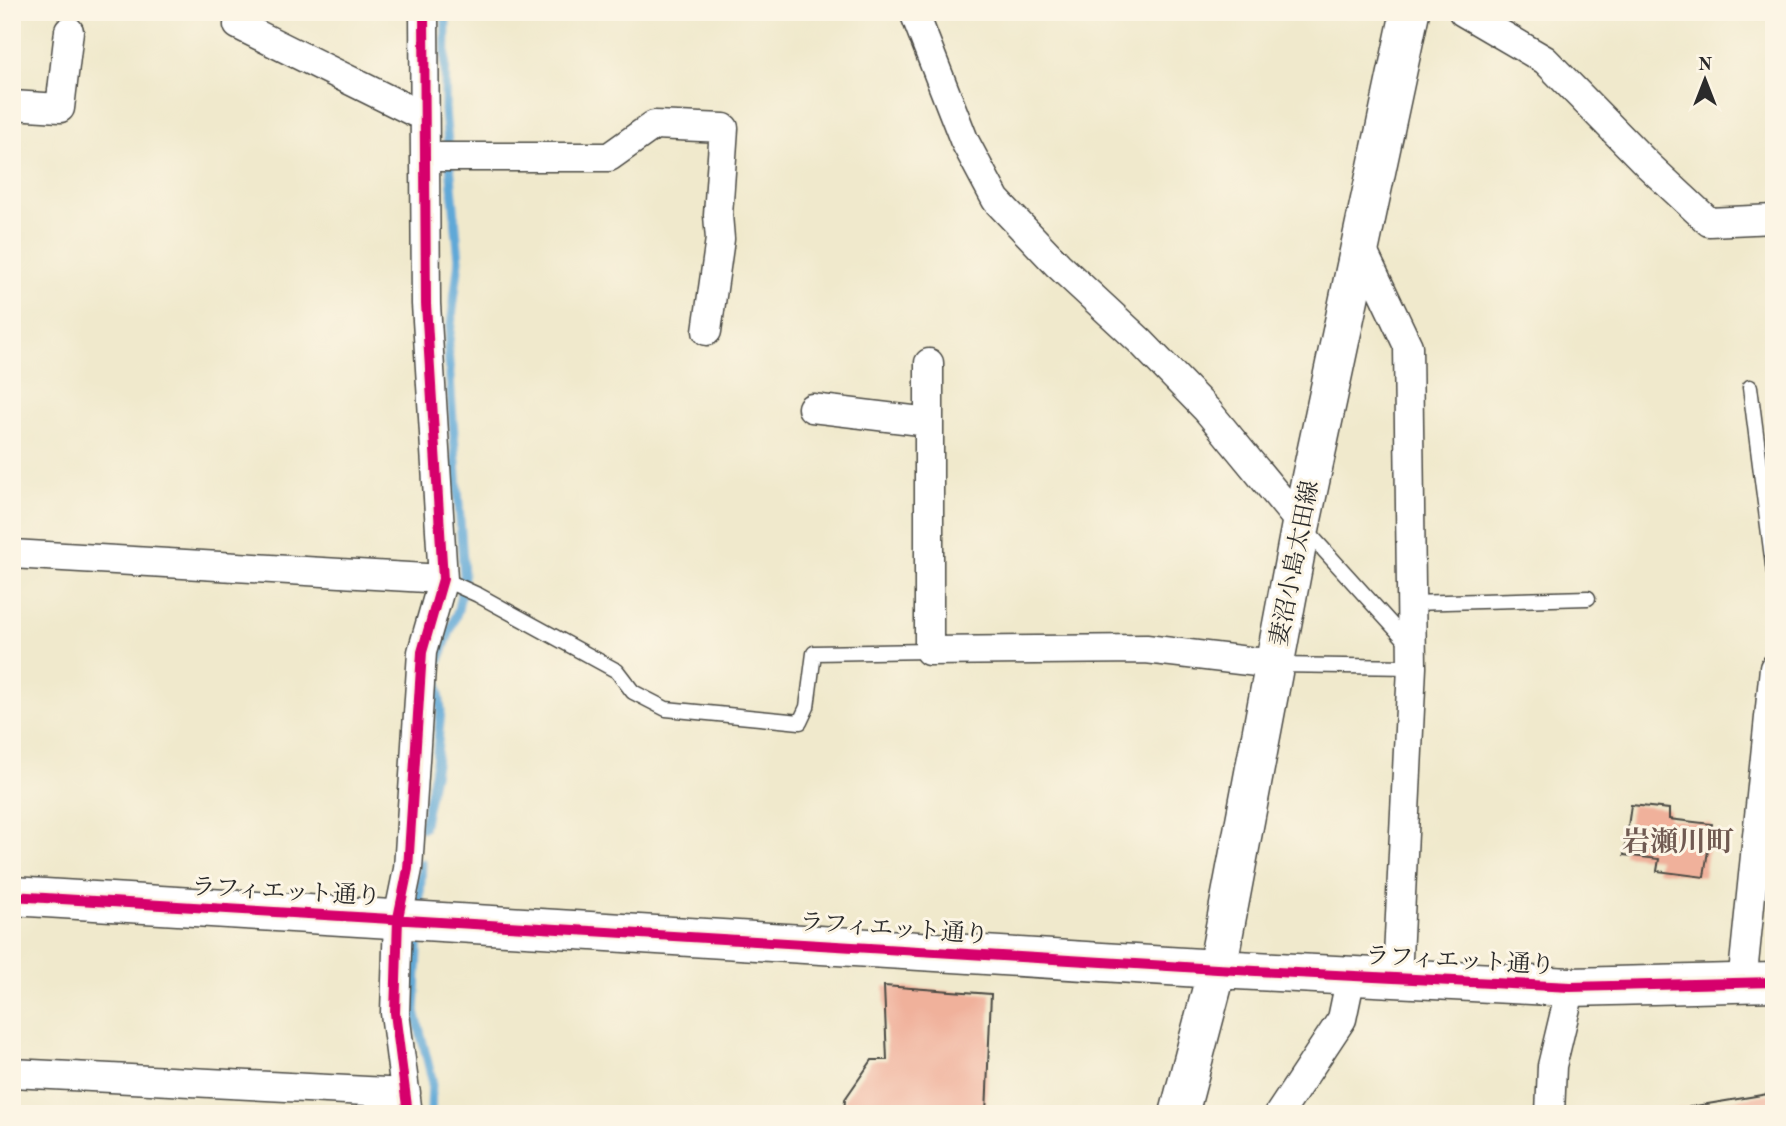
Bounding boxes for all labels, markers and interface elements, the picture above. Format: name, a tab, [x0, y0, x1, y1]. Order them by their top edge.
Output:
north arrow	[1670, 46, 1740, 116]
text: N	[1698, 56, 1713, 75]
street label: 妻沼小島太田線	[1265, 478, 1324, 648]
district label: 岩瀬川町	[1622, 827, 1734, 858]
street label: ラフィエット通り	[191, 874, 381, 910]
street label: ラフィエット通り	[798, 909, 989, 949]
street label: ラフィエット通り	[1365, 943, 1555, 979]

